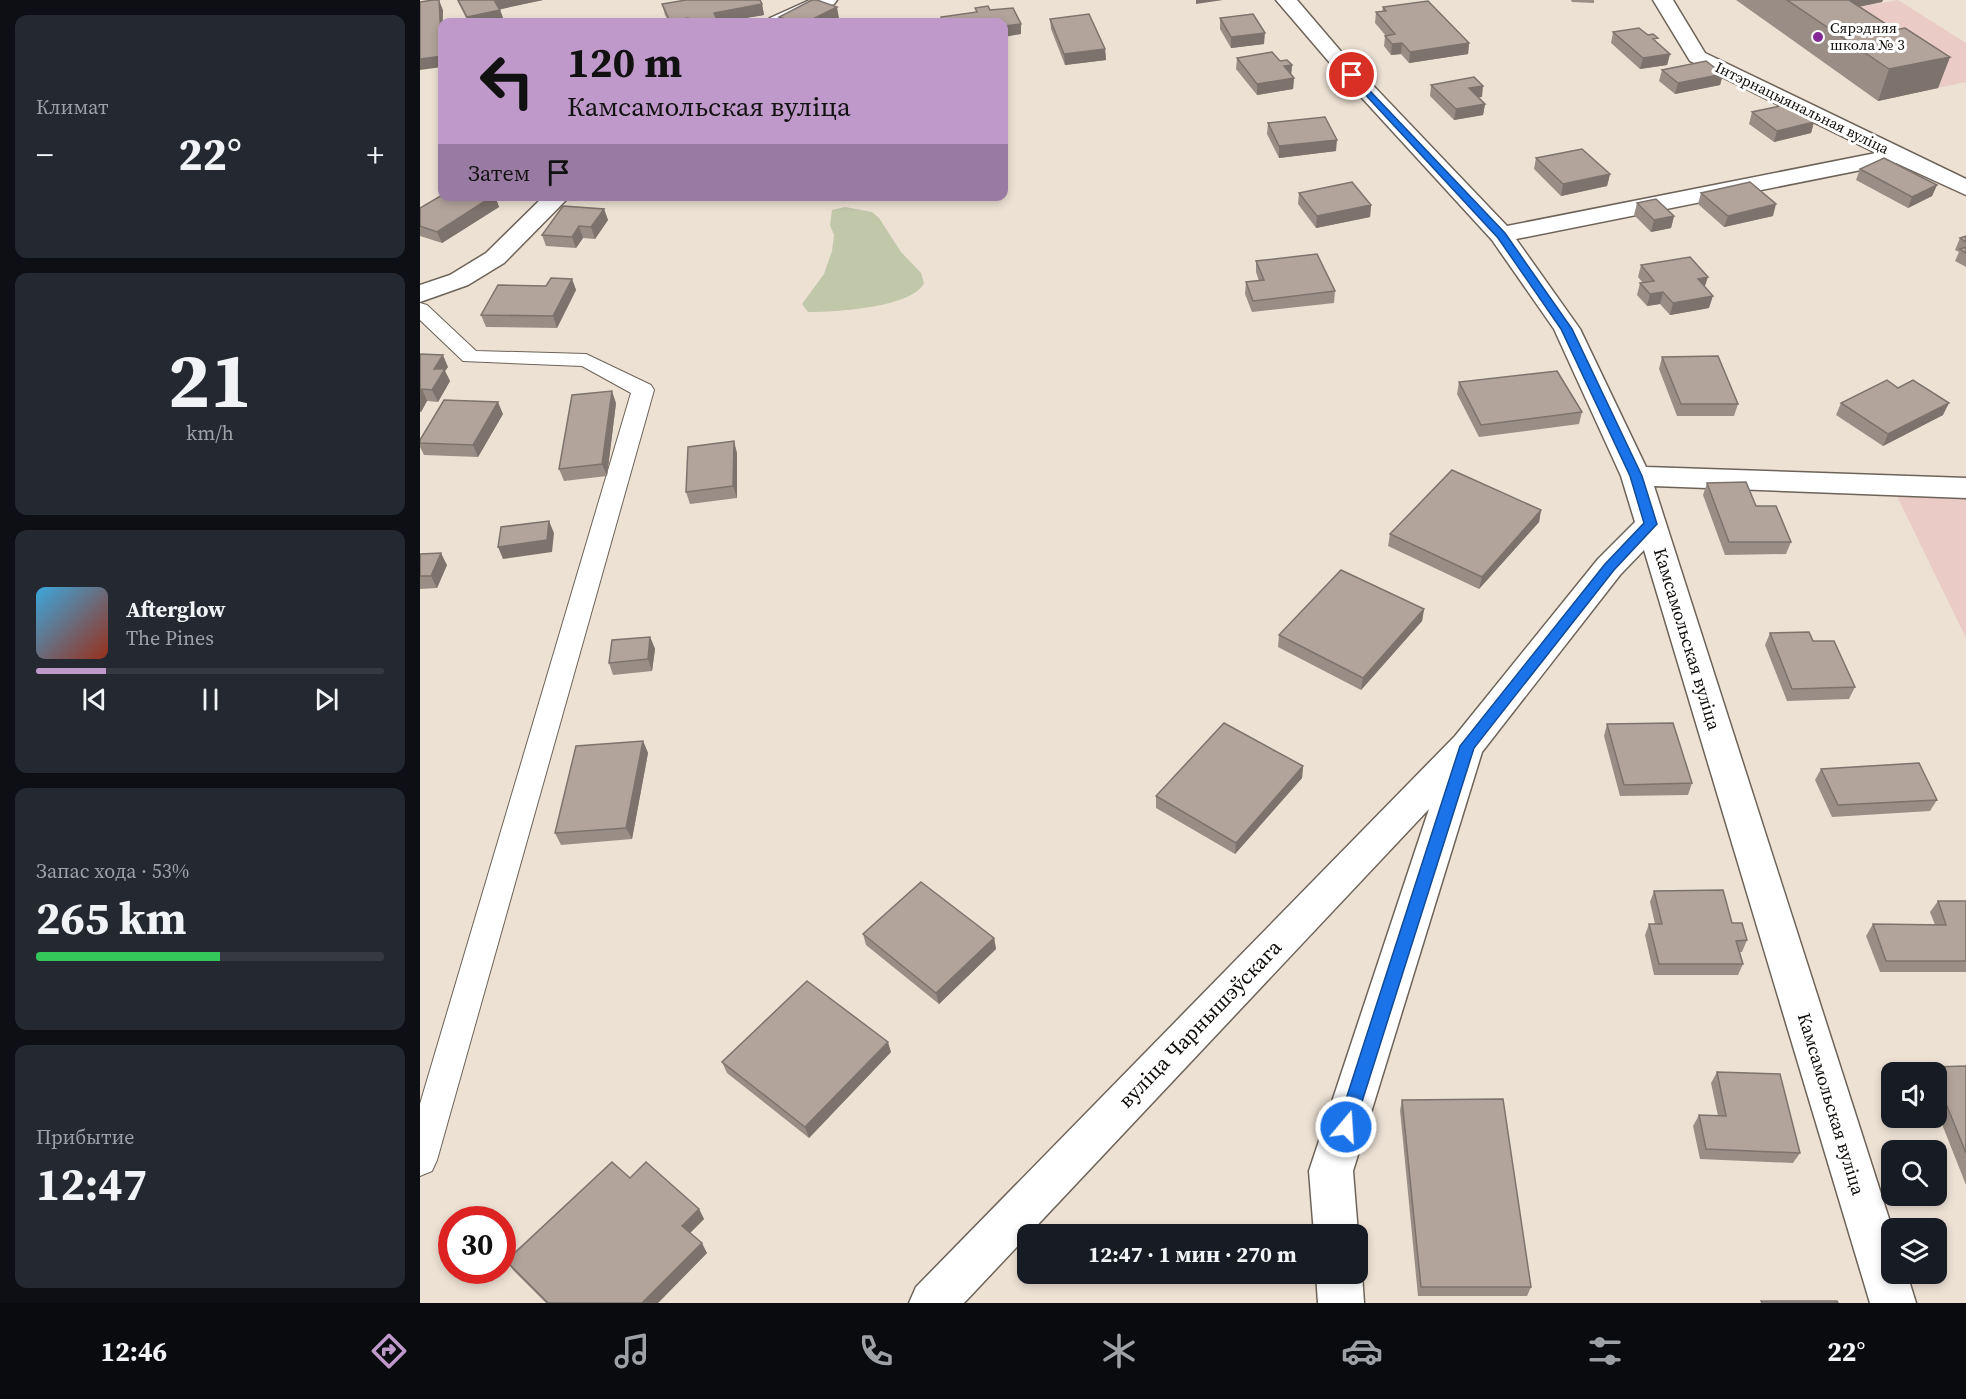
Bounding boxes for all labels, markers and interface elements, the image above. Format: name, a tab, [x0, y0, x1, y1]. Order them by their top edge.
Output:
place label: Сярэдняя школа № 3	[1830, 17, 1905, 55]
marker: Сярэдняя школа № 3	[1811, 30, 1825, 44]
text: 120 m	[567, 33, 682, 91]
icon: left	[468, 42, 546, 120]
pin	[1326, 49, 1377, 100]
street label: Інтэрнацыянальная вуліца	[1712, 56, 1893, 159]
icon: arrive	[1335, 58, 1368, 91]
text: Камсамольская вуліца	[567, 88, 851, 125]
text: Климат	[36, 93, 109, 121]
text: 22°	[178, 123, 242, 185]
text: −	[36, 132, 54, 177]
text: +	[366, 132, 384, 177]
icon: arrive	[542, 156, 575, 189]
text: Затем	[468, 158, 530, 188]
text: 21	[168, 326, 252, 433]
text: km/h	[186, 419, 234, 447]
street label: Камсамольская вуліца	[1648, 545, 1727, 734]
text: Afterglow	[126, 594, 226, 624]
text: The Pines	[126, 624, 214, 652]
icon: previous	[78, 683, 111, 716]
icon: pause	[194, 683, 227, 716]
icon: next	[310, 683, 343, 716]
text: Запас хода · 53%	[36, 857, 189, 885]
text: 265 km	[36, 887, 187, 949]
street label: вуліца Чарнышэўскага	[1111, 933, 1288, 1114]
street label: Камсамольская вуліца	[1792, 1010, 1871, 1199]
map controls	[1881, 1062, 1947, 1284]
button: sound	[1881, 1062, 1947, 1128]
position arrow	[1314, 1095, 1378, 1159]
text: Прибытие	[36, 1123, 134, 1151]
button: search	[1881, 1140, 1947, 1206]
text: 12:47	[36, 1153, 147, 1215]
speed limit sign: 30	[438, 1206, 516, 1284]
button: layers	[1881, 1218, 1947, 1284]
text: 12:47 · 1 мин · 270 m	[1088, 1239, 1297, 1269]
icon: directions	[368, 1330, 410, 1372]
icon: music	[611, 1330, 653, 1372]
icon: phone	[855, 1330, 897, 1372]
icon: climate	[1098, 1330, 1140, 1372]
icon: car	[1341, 1330, 1383, 1372]
icon: filters	[1584, 1330, 1626, 1372]
text: 12:46	[101, 1333, 167, 1370]
text: 22°	[1827, 1333, 1865, 1370]

